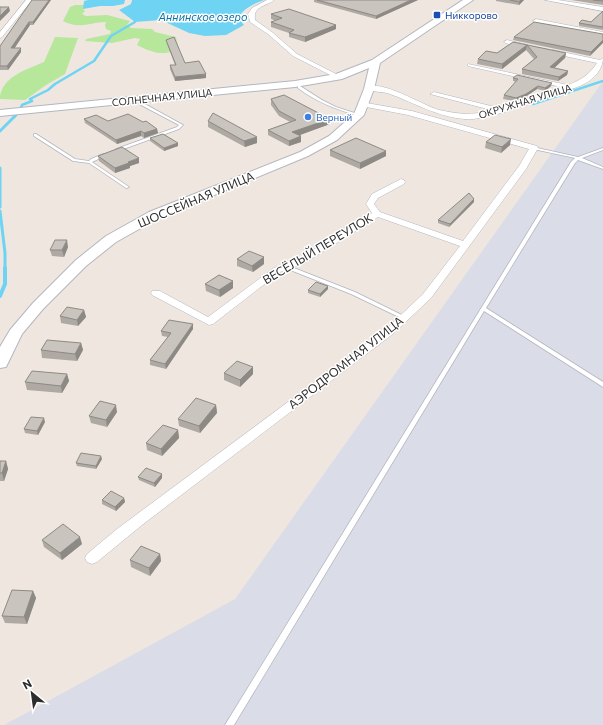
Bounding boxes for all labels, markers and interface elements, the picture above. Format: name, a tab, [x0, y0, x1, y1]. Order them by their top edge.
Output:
place label: Никкорово	[445, 9, 498, 21]
water label: Аннинское озеро	[158, 10, 248, 23]
marker: Никкорово	[432, 10, 442, 20]
street label: ОКРУЖНАЯ УЛИЦА	[477, 81, 573, 121]
street label: СОЛНЕЧНАЯ УЛИЦА	[111, 86, 213, 108]
place label: Верный	[316, 111, 352, 123]
marker: Верный	[303, 112, 313, 122]
street label: ШОССЕЙНАЯ УЛИЦА	[135, 168, 256, 230]
street label: ВЕСЁЛЫЙ ПЕРЕУЛОК	[260, 210, 375, 287]
street label: АЭРОДРОМНАЯ УЛИЦА	[285, 313, 406, 411]
north arrow	[12, 673, 52, 713]
text: N	[20, 676, 34, 692]

